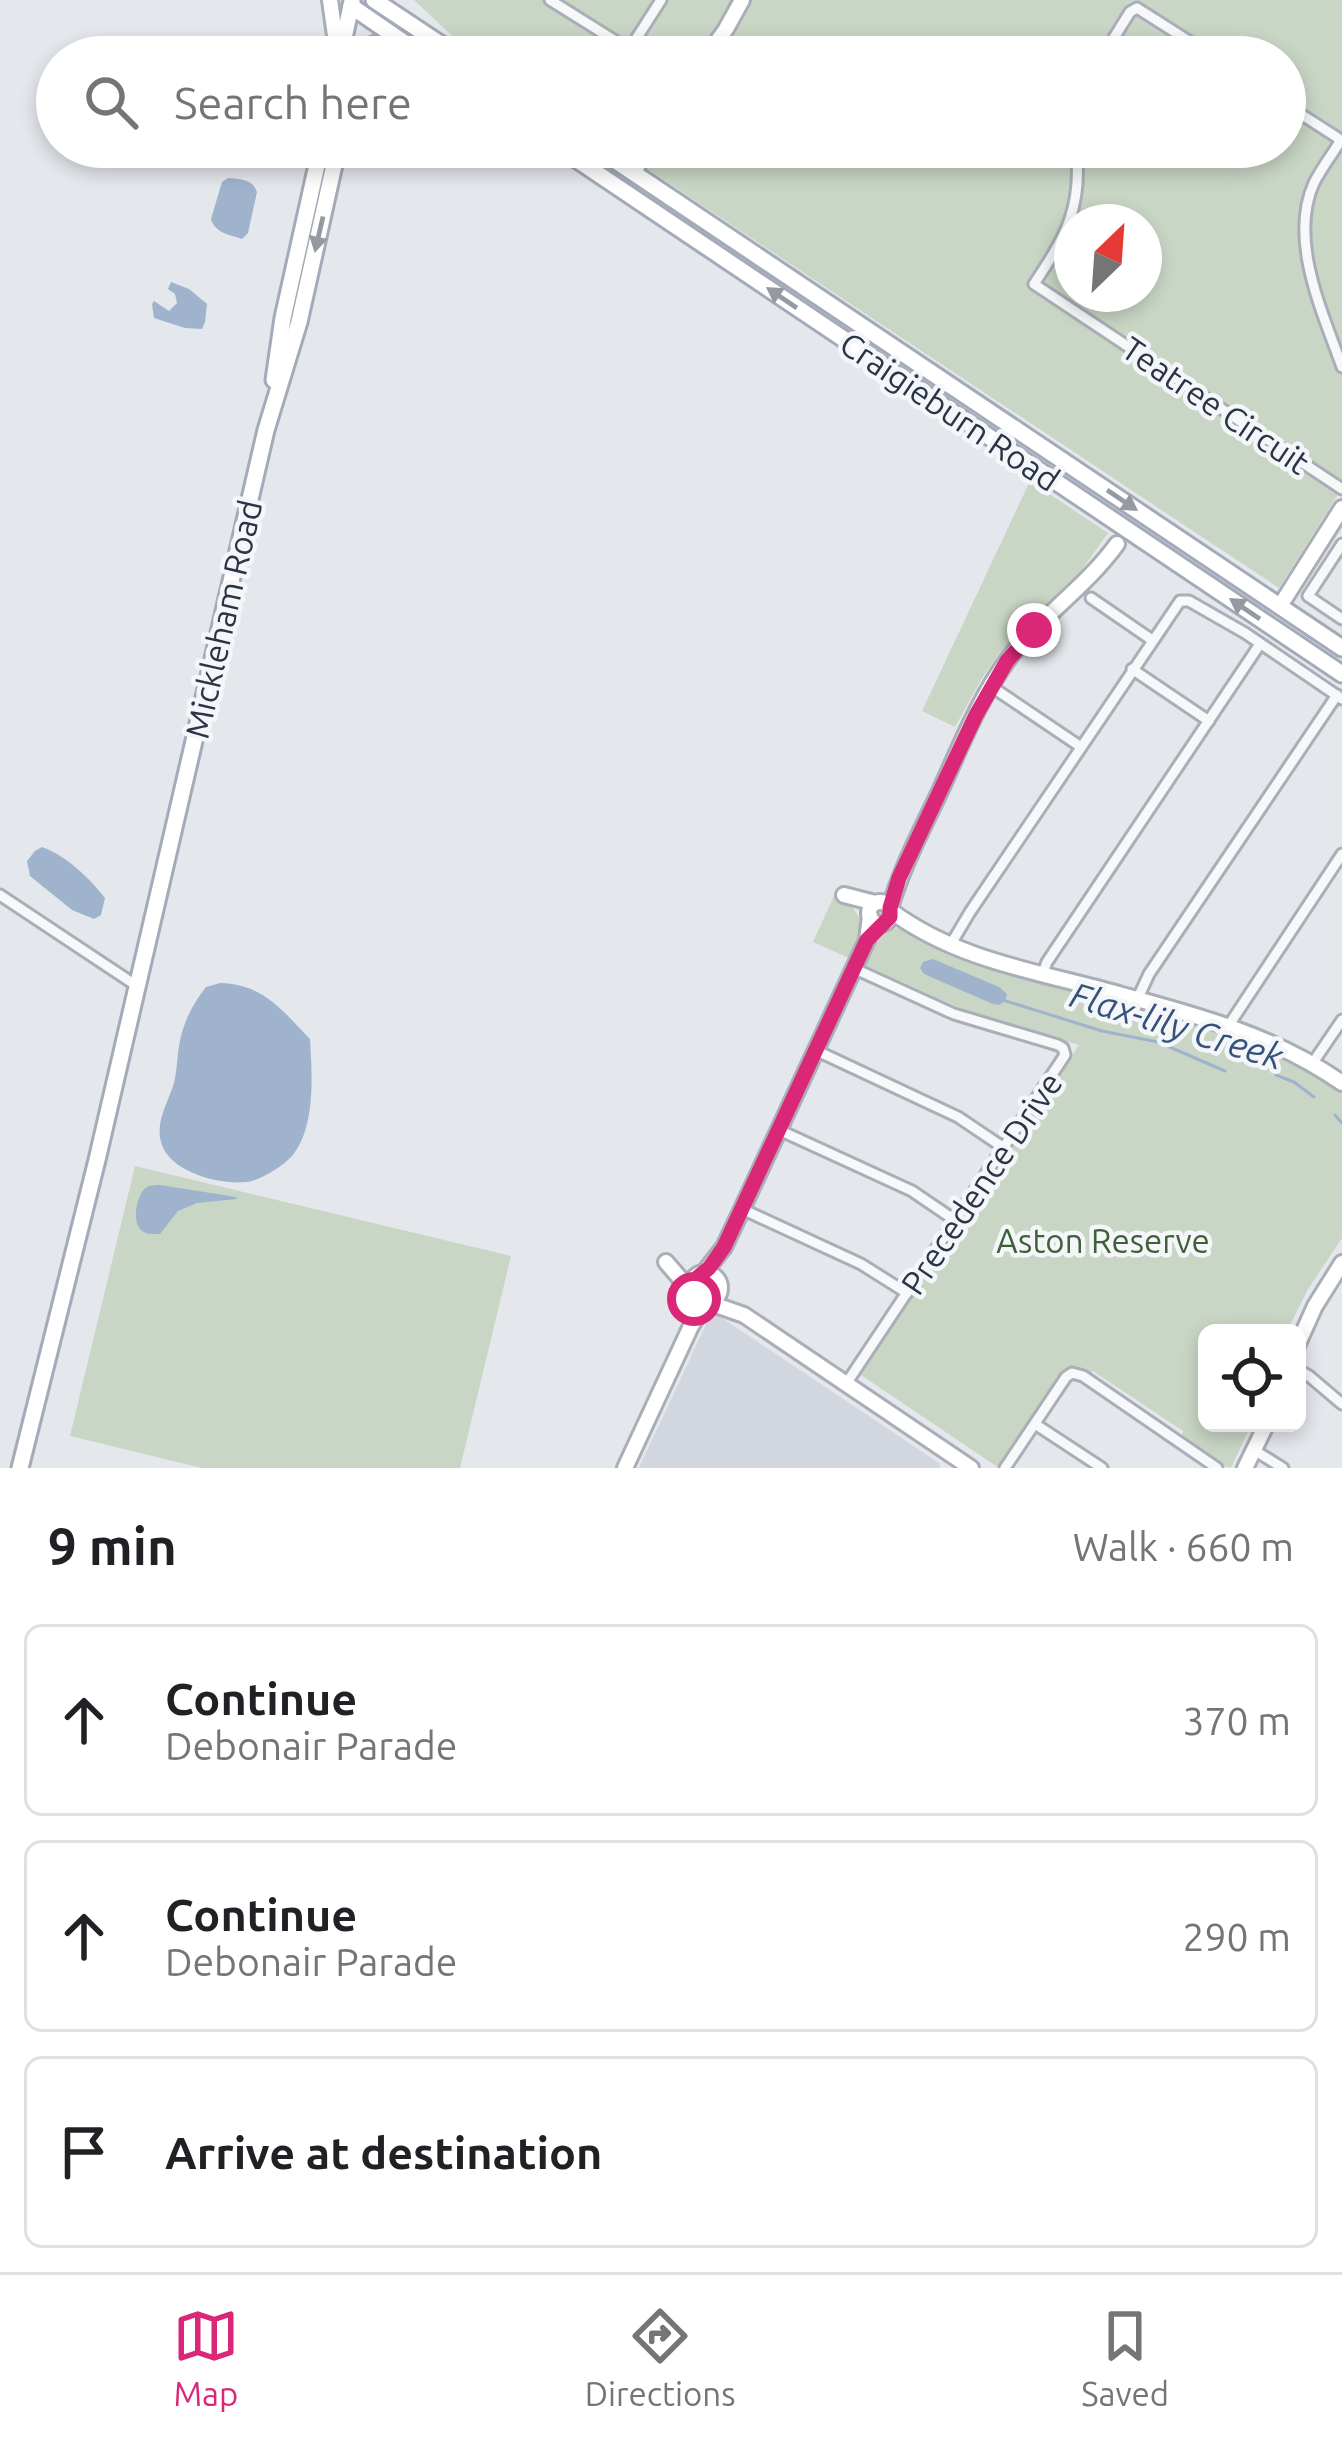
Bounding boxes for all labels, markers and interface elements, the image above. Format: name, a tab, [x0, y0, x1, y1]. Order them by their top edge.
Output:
search box	[36, 36, 1306, 168]
icon: search	[78, 69, 144, 135]
text: Search here	[174, 77, 412, 128]
north arrow	[1054, 204, 1162, 312]
one-way arrow	[308, 216, 327, 254]
one-way arrow	[765, 287, 798, 309]
street label: Craigieburn Road	[834, 324, 1066, 498]
street label: Teatree Circuit	[1116, 329, 1316, 481]
one-way arrow	[1105, 489, 1138, 511]
street label: Mickleham Road	[178, 496, 268, 742]
one-way arrow	[1228, 598, 1261, 621]
route end	[1007, 603, 1061, 657]
water label: Flax-lily Creek	[1065, 973, 1289, 1077]
street label: Precedence Drive	[893, 1065, 1069, 1301]
park label: Aston Reserve	[996, 1222, 1210, 1259]
route start	[667, 1272, 721, 1326]
map controls	[1198, 1324, 1306, 1432]
button: locate	[1198, 1324, 1306, 1432]
text: 9 min	[48, 1517, 177, 1575]
text: Walk · 660 m	[1073, 1525, 1294, 1568]
text: Continue	[165, 1673, 357, 1724]
icon: ahead	[51, 1687, 117, 1753]
text: 370 m	[1182, 1699, 1291, 1742]
text: Debonair Parade	[165, 1724, 457, 1767]
text: Continue	[165, 1889, 357, 1940]
icon: ahead	[51, 1903, 117, 1969]
text: 290 m	[1182, 1915, 1291, 1958]
text: Debonair Parade	[165, 1940, 457, 1983]
icon: arrive	[51, 2119, 117, 2185]
text: Arrive at destination	[165, 2127, 602, 2178]
tab: Map	[173, 2303, 239, 2412]
tab: Directions	[585, 2303, 735, 2412]
tab: Saved	[1081, 2303, 1169, 2412]

